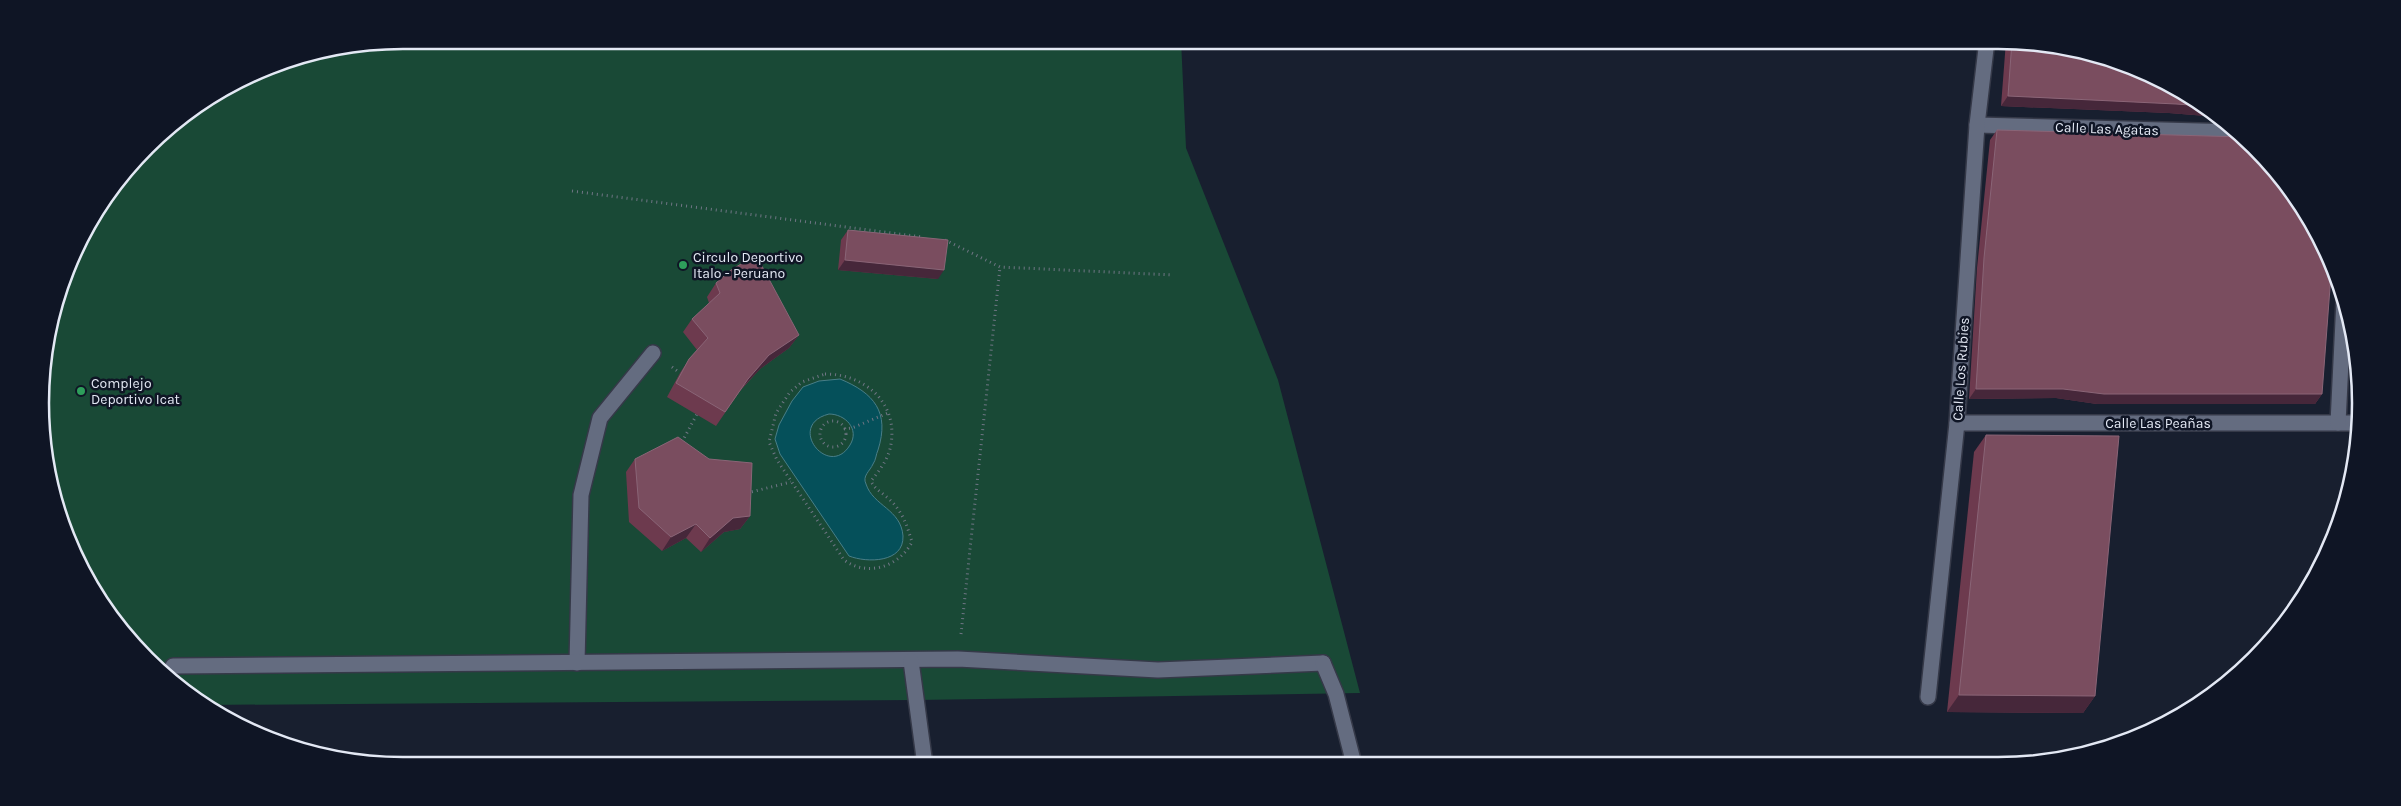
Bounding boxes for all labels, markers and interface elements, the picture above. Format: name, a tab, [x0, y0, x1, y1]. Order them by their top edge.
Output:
street label: Calle Las Agatas	[2055, 119, 2159, 139]
place label: Circulo Deportivo Italo - Peruano	[693, 249, 803, 282]
marker: Circulo Deportivo Italo - Peruano	[677, 259, 689, 271]
street label: Calle Los Rubies	[1949, 317, 1973, 421]
place label: Complejo Deportivo Icat	[91, 375, 180, 408]
marker: Complejo Deportivo Icat	[75, 385, 87, 397]
street label: Calle Las Peañas	[2105, 415, 2211, 432]

